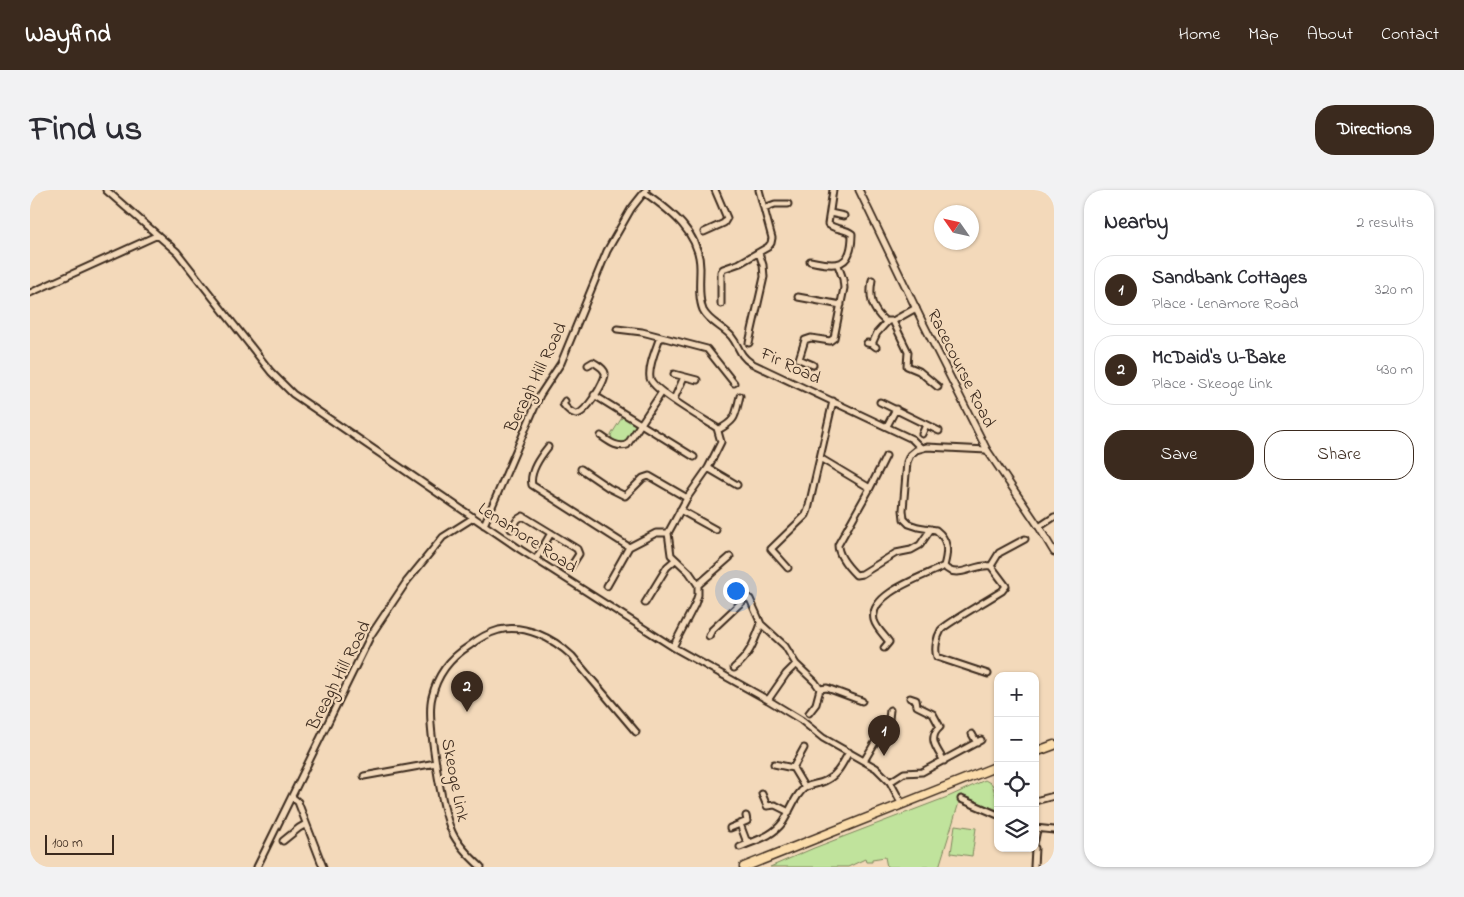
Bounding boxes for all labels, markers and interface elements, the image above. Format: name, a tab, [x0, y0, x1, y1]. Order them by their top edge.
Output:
text: Wayfind	[25, 18, 111, 53]
text: Home	[1179, 22, 1220, 48]
text: Map	[1248, 22, 1279, 48]
text: About	[1307, 22, 1353, 48]
text: Contact	[1381, 22, 1439, 48]
text: Find us	[30, 105, 142, 156]
button: Directions	[1315, 105, 1434, 155]
north arrow	[934, 205, 979, 250]
text: Nearby	[1104, 208, 1168, 238]
text: 2 results	[1356, 211, 1414, 235]
text: Sandbank Cottages	[1152, 265, 1307, 292]
text: 1	[1118, 278, 1124, 302]
text: 320 m	[1375, 278, 1413, 302]
text: Place · Lenamore Road	[1152, 292, 1299, 316]
street label: Racecourse Road	[919, 305, 1001, 433]
street label: Beragh Hill Road	[499, 319, 576, 439]
street label: Fir Road	[755, 341, 825, 392]
text: McDaid's U-Bake	[1152, 345, 1286, 372]
text: 2	[1117, 358, 1125, 382]
text: 430 m	[1376, 358, 1413, 382]
text: Place · Skeoge Link	[1152, 372, 1272, 396]
button: Save	[1104, 430, 1254, 480]
button: Share	[1264, 430, 1414, 480]
street label: Lenamore Road	[472, 497, 582, 581]
your location	[723, 578, 749, 604]
street label: Breagh Hill Road	[301, 617, 379, 736]
pin: 2	[451, 671, 483, 712]
map controls	[994, 672, 1039, 852]
button: +	[994, 672, 1039, 717]
pin: 1	[868, 715, 900, 756]
button: −	[994, 717, 1039, 762]
street label: Skeoge Link	[432, 737, 475, 824]
button: locate	[994, 762, 1039, 807]
button: layers	[994, 807, 1039, 852]
scale bar	[45, 832, 114, 855]
text: 100 m	[52, 833, 83, 854]

